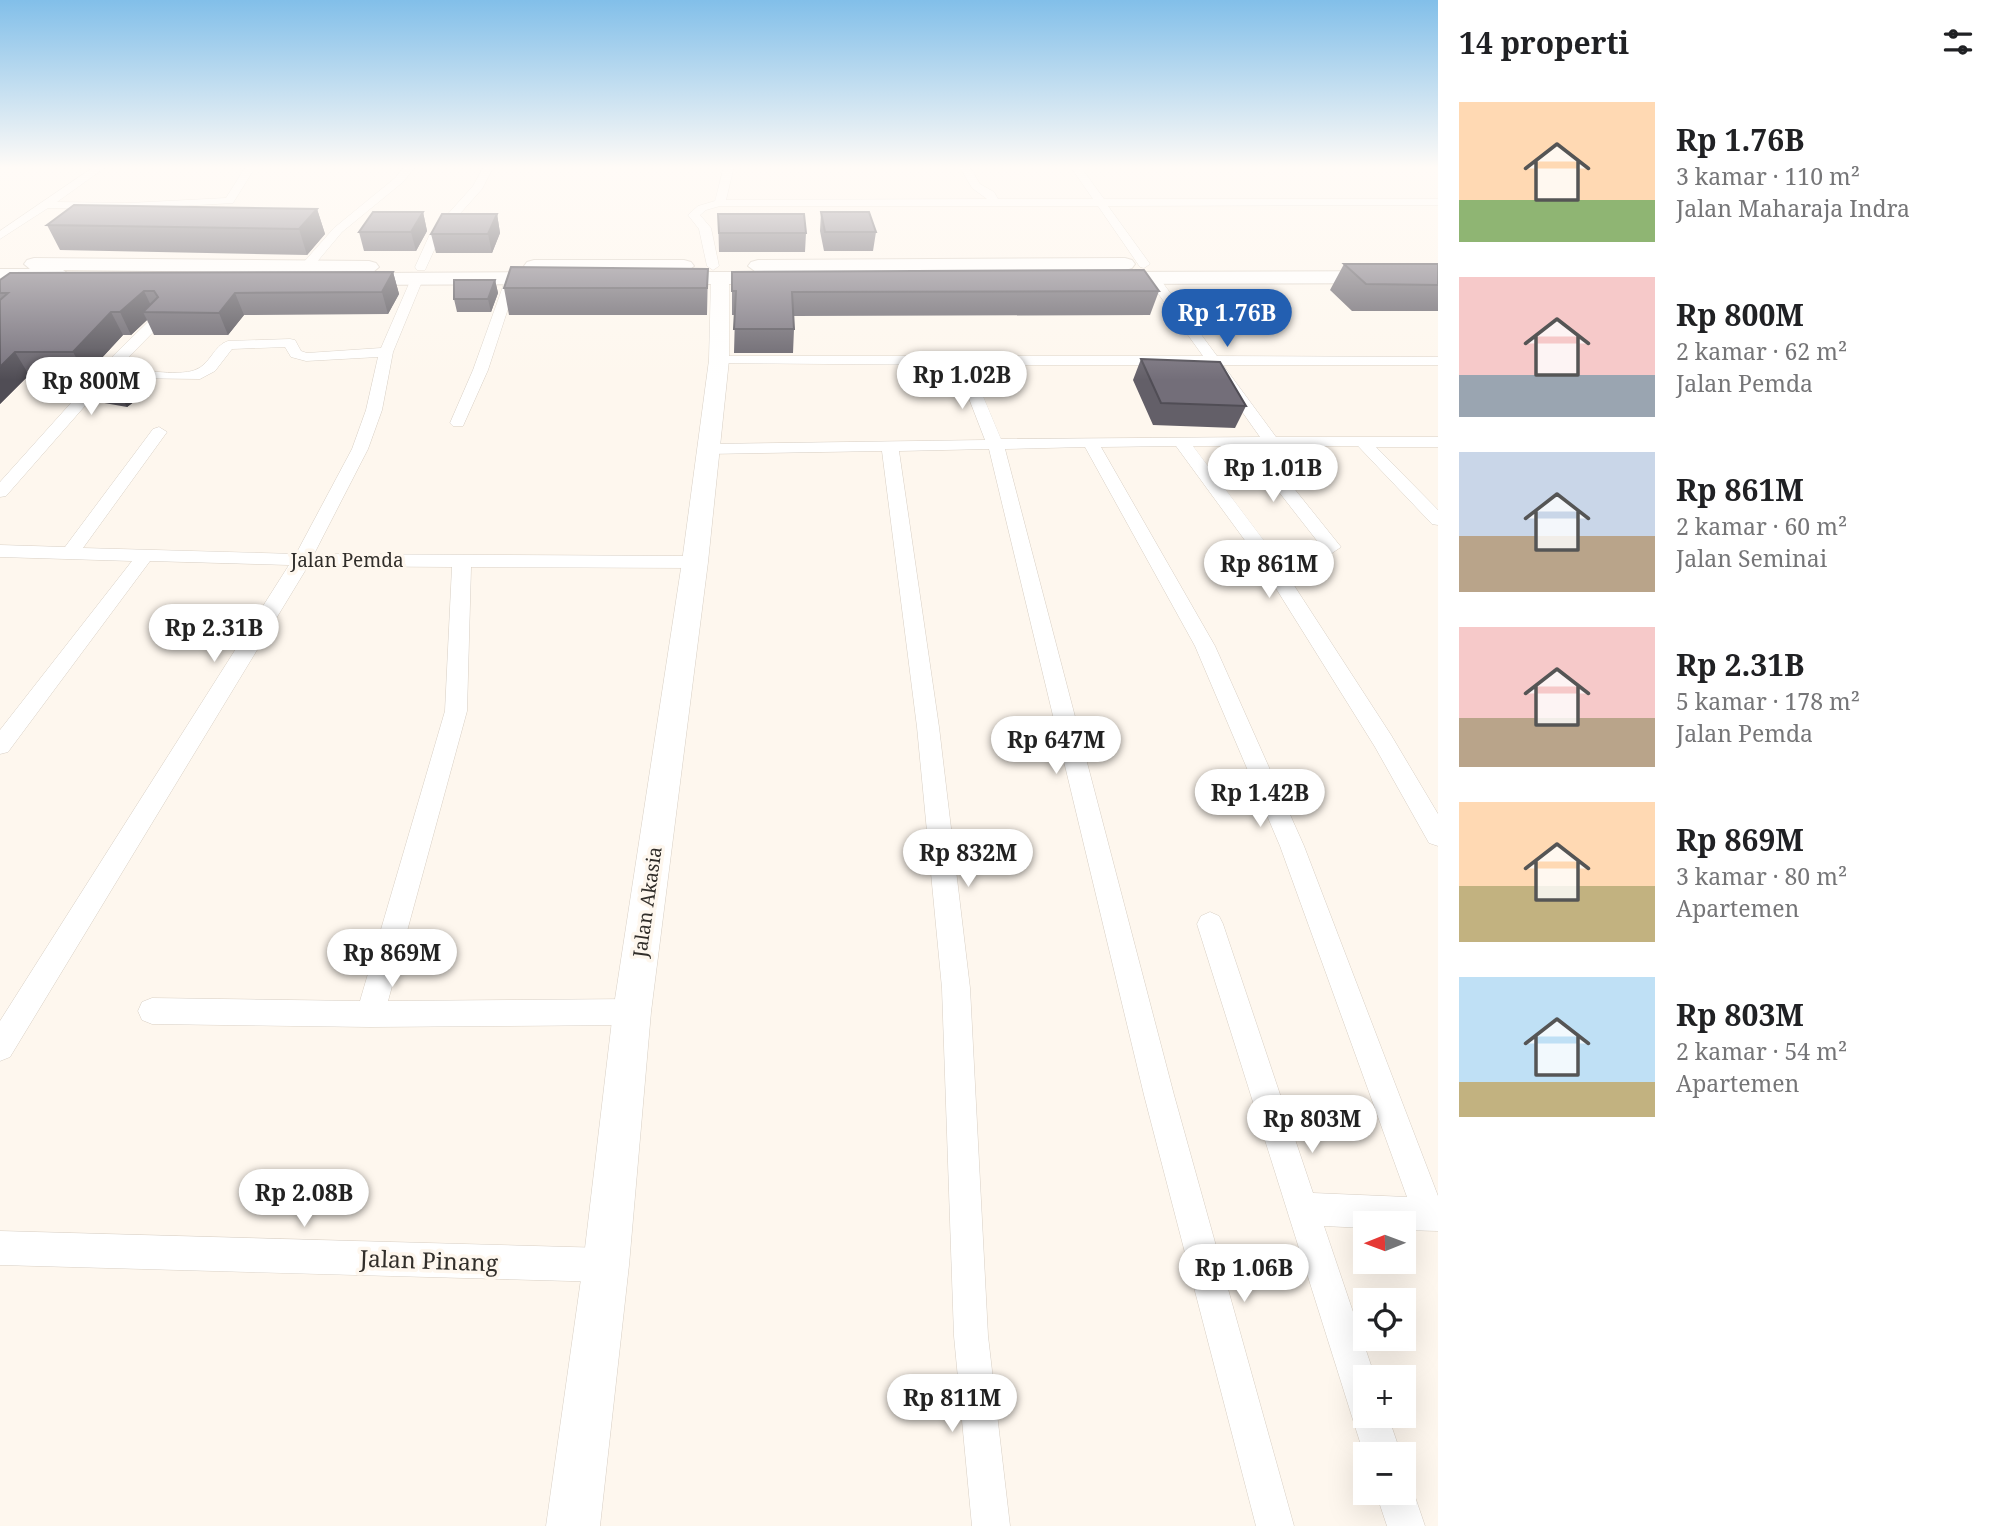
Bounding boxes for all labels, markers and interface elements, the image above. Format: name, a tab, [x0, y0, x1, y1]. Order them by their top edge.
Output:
text: 14 properti	[1459, 22, 1629, 63]
icon: filters	[1939, 23, 1977, 61]
text: Rp 1.76B	[1676, 119, 1804, 160]
icon: home	[1515, 130, 1599, 214]
text: 3 kamar · 110 m²	[1676, 160, 1860, 192]
text: Jalan Maharaja Indra	[1676, 192, 1910, 224]
pin: Rp 1.76B	[1155, 290, 1299, 349]
text: Rp 800M	[1676, 294, 1804, 335]
text: Rp 1.76B	[1178, 296, 1276, 328]
icon: home	[1515, 305, 1599, 389]
text: 2 kamar · 62 m²	[1676, 335, 1847, 367]
pin: Rp 1.02B	[890, 352, 1034, 411]
pin: Rp 800M	[26, 358, 156, 417]
text: Rp 1.02B	[913, 358, 1011, 390]
text: Rp 800M	[42, 364, 140, 396]
text: Jalan Pemda	[1676, 367, 1813, 399]
pin: Rp 1.01B	[1201, 444, 1345, 504]
text: Rp 1.01B	[1224, 451, 1322, 483]
text: Rp 861M	[1676, 469, 1804, 510]
icon: home	[1515, 480, 1599, 564]
text: 2 kamar · 60 m²	[1676, 510, 1847, 542]
pin: Rp 861M	[1204, 540, 1334, 600]
text: Jalan Seminai	[1676, 542, 1827, 574]
street label: Jalan Pemda	[289, 547, 404, 573]
text: Rp 861M	[1220, 547, 1318, 579]
pin: Rp 2.31B	[142, 604, 286, 664]
text: Rp 2.31B	[165, 611, 263, 643]
text: Rp 2.31B	[1676, 644, 1804, 685]
icon: home	[1515, 655, 1599, 739]
text: 5 kamar · 178 m²	[1676, 685, 1860, 717]
pin: Rp 647M	[991, 716, 1121, 776]
text: Jalan Pemda	[1676, 717, 1813, 749]
text: Rp 647M	[1007, 723, 1105, 755]
pin: Rp 1.42B	[1188, 770, 1332, 829]
text: Rp 1.42B	[1211, 776, 1309, 808]
text: Rp 869M	[1676, 819, 1804, 860]
pin: Rp 832M	[903, 830, 1033, 889]
icon: home	[1515, 830, 1599, 914]
text: Rp 832M	[919, 836, 1017, 868]
street label: Jalan Akasia	[626, 845, 668, 960]
text: 3 kamar · 80 m²	[1676, 860, 1847, 892]
text: Apartemen	[1676, 892, 1799, 924]
pin: Rp 869M	[327, 930, 457, 989]
text: Rp 869M	[343, 936, 441, 968]
text: Rp 803M	[1676, 994, 1804, 1035]
icon: home	[1515, 1005, 1599, 1089]
text: 2 kamar · 54 m²	[1676, 1035, 1847, 1067]
text: Apartemen	[1676, 1067, 1799, 1099]
pin: Rp 803M	[1247, 1096, 1377, 1155]
text: Rp 803M	[1263, 1102, 1361, 1134]
pin: Rp 2.08B	[232, 1170, 376, 1229]
text: Rp 2.08B	[255, 1176, 353, 1208]
north arrow	[1353, 1211, 1416, 1274]
map controls	[1353, 1211, 1416, 1505]
street label: Jalan Pinang	[358, 1242, 499, 1278]
pin: Rp 1.06B	[1172, 1244, 1316, 1304]
text: Rp 1.06B	[1195, 1251, 1293, 1283]
button: locate	[1353, 1288, 1416, 1351]
button: +	[1353, 1365, 1416, 1428]
pin: Rp 811M	[887, 1374, 1017, 1434]
text: Rp 811M	[903, 1381, 1001, 1413]
button: −	[1353, 1442, 1416, 1505]

